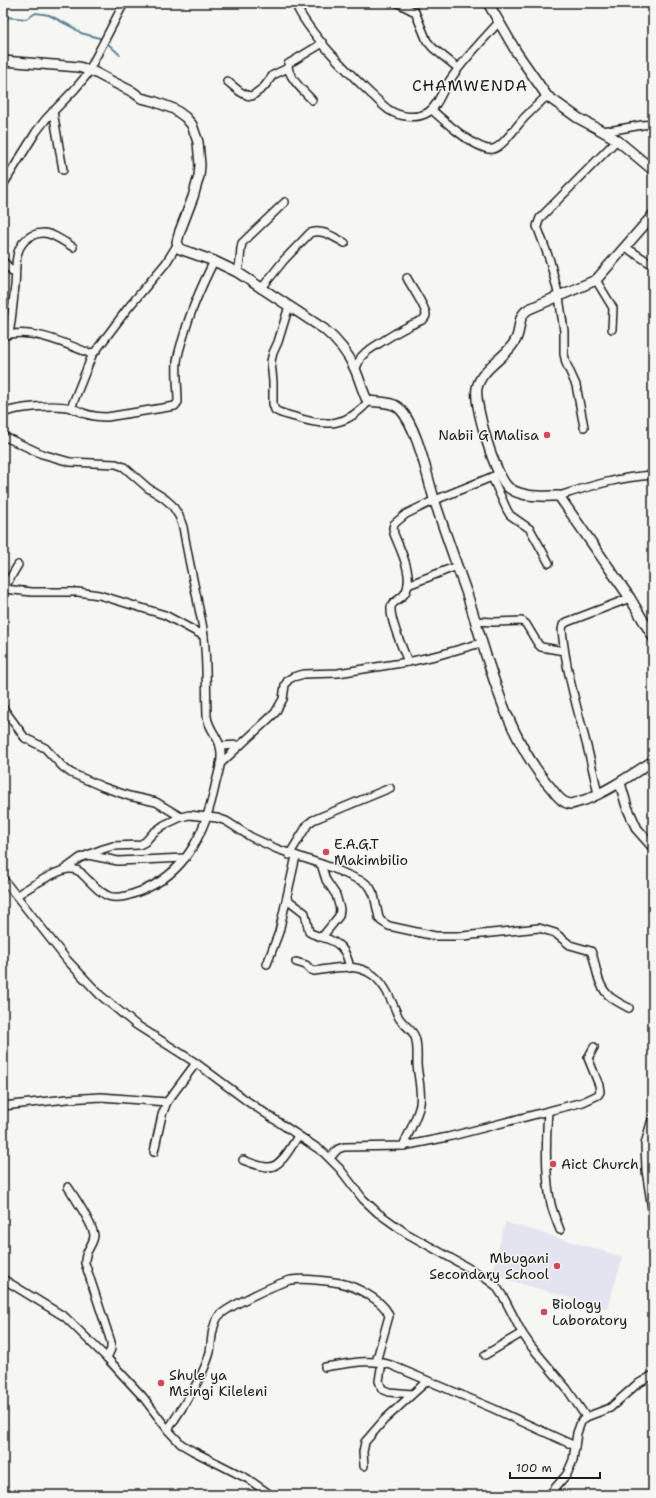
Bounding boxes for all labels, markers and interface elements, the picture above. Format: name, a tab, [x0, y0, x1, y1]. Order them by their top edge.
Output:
district label: CHAMWENDA	[412, 75, 528, 96]
place label: Nabii G Malisa	[438, 426, 539, 444]
marker: Nabii G Malisa	[542, 430, 552, 440]
place label: E.A.G.T Makimbilio	[334, 835, 408, 869]
marker: E.A.G.T Makimbilio	[321, 847, 331, 857]
place label: Aict Church	[561, 1155, 639, 1173]
marker: Aict Church	[548, 1159, 558, 1169]
place label: Mbugani Secondary School	[429, 1249, 550, 1283]
marker: Mbugani Secondary School	[552, 1261, 562, 1271]
place label: Biology Laboratory	[552, 1295, 627, 1329]
marker: Biology Laboratory	[539, 1307, 549, 1317]
place label: Shule ya Msingi Kileleni	[169, 1366, 267, 1400]
marker: Shule ya Msingi Kileleni	[156, 1378, 166, 1388]
scale bar	[510, 1454, 600, 1480]
text: 100 m	[516, 1460, 552, 1476]

